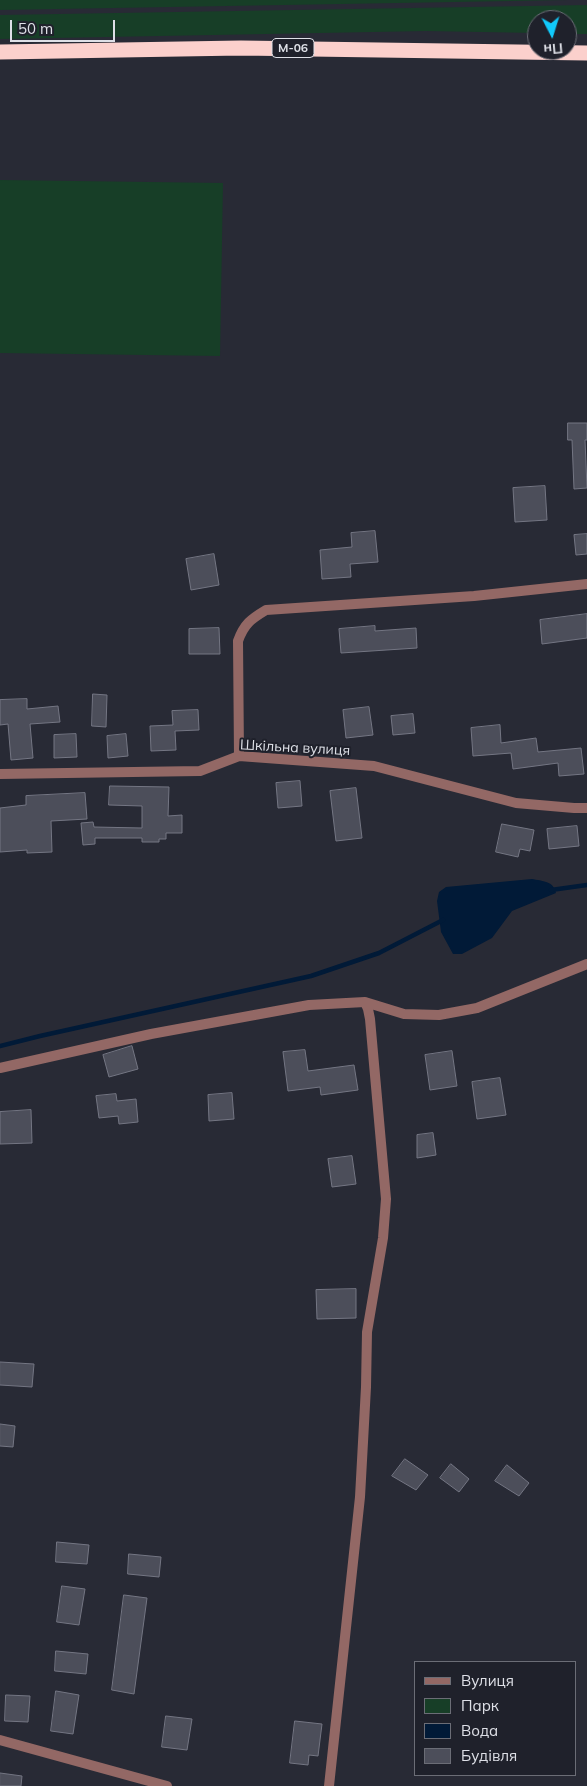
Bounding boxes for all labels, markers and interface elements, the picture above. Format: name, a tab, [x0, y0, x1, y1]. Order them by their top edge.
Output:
scale bar	[12, 10, 118, 42]
north arrow	[527, 10, 577, 60]
text: 50 m	[18, 19, 53, 38]
road number: М-06	[272, 38, 314, 58]
text: Пн	[543, 39, 564, 59]
street label: Шкільна вулиця	[239, 737, 351, 759]
legend	[414, 1661, 577, 1776]
text: Вулиця	[461, 1671, 514, 1690]
text: Парк	[461, 1696, 499, 1715]
text: Вода	[461, 1721, 498, 1740]
text: Будівля	[461, 1746, 517, 1765]

